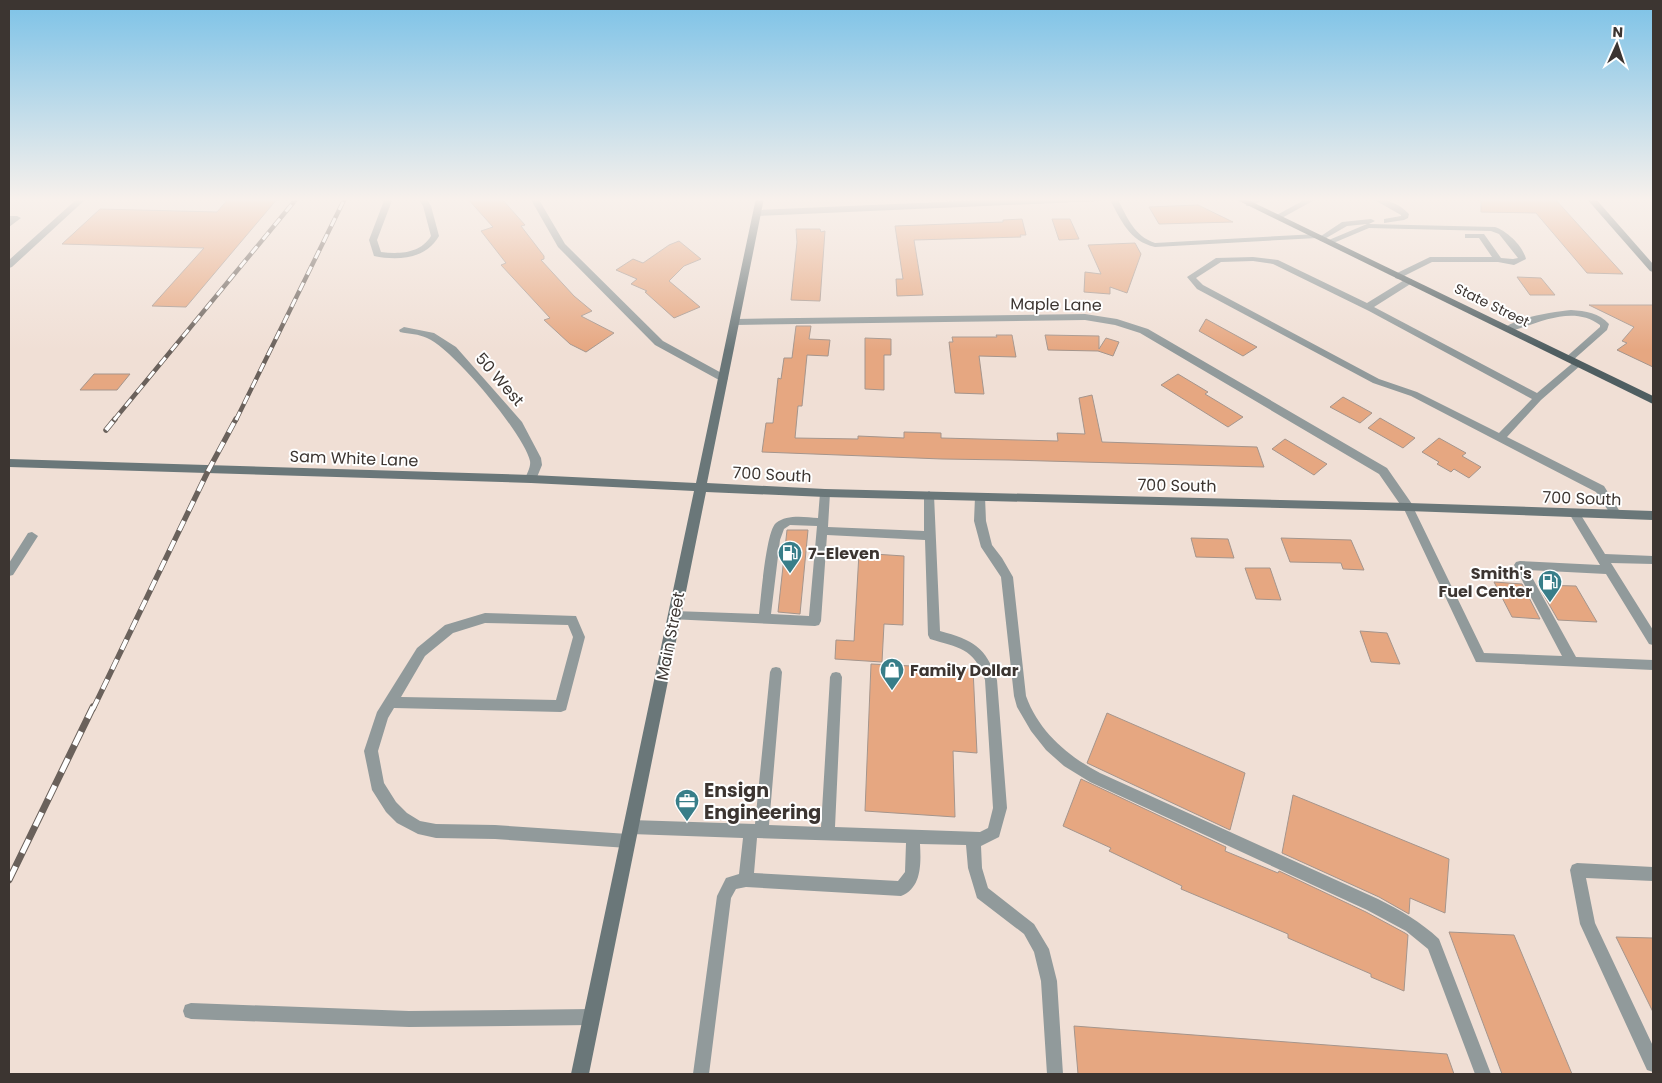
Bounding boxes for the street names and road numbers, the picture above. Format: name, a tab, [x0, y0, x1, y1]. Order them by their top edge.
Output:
street label: State Street	[1451, 278, 1533, 332]
street label: Maple Lane	[1010, 292, 1102, 317]
street label: 50 West	[470, 348, 529, 411]
street label: Sam White Lane	[289, 445, 419, 472]
street label: 700 South	[732, 461, 812, 488]
street label: 700 South	[1137, 473, 1217, 498]
street label: 700 South	[1542, 486, 1622, 511]
street label: Main Street	[651, 590, 690, 682]

